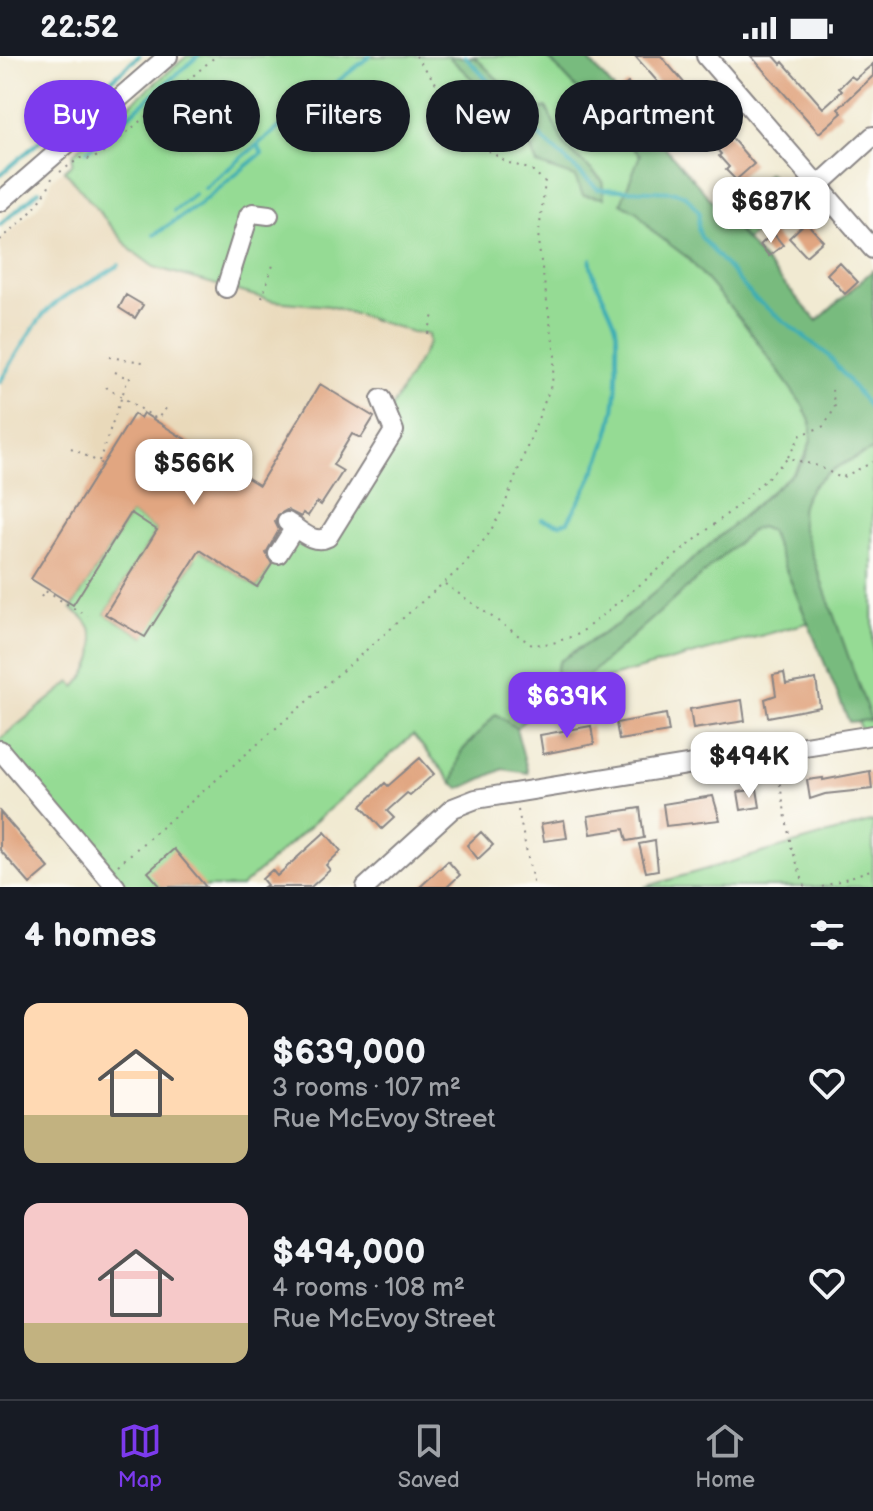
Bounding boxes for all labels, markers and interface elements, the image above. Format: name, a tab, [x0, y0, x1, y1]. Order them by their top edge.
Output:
text: 22:52	[40, 10, 118, 46]
chip: Buy	[24, 80, 127, 152]
chip: Rent	[143, 80, 260, 152]
chip: Filters	[276, 80, 410, 152]
chip: New	[426, 80, 539, 152]
chip: Apartment	[555, 80, 743, 152]
pin: $687K	[715, 177, 827, 245]
text: $687K	[731, 187, 811, 218]
pin: $566K	[138, 439, 250, 507]
text: $566K	[153, 449, 235, 480]
pin: $639K	[511, 672, 623, 740]
text: $639K	[527, 682, 608, 713]
pin: $494K	[693, 732, 805, 800]
text: $494K	[709, 742, 789, 773]
icon: filters	[805, 913, 849, 957]
text: 4 homes	[24, 915, 156, 956]
text: $639,000	[272, 1032, 426, 1073]
icon: home	[88, 1035, 184, 1131]
icon: heart	[805, 1061, 849, 1105]
text: 3 rooms · 107 m²	[272, 1073, 461, 1104]
text: Rue McEvoy Street	[272, 1104, 495, 1135]
text: $494,000	[272, 1232, 425, 1273]
icon: home	[88, 1235, 184, 1331]
icon: heart	[805, 1261, 849, 1305]
text: 4 rooms · 108 m²	[272, 1273, 465, 1304]
text: Rue McEvoy Street	[272, 1304, 495, 1335]
tab: Map	[118, 1419, 162, 1494]
tab: Saved	[398, 1419, 460, 1494]
tab: Home	[695, 1419, 755, 1494]

